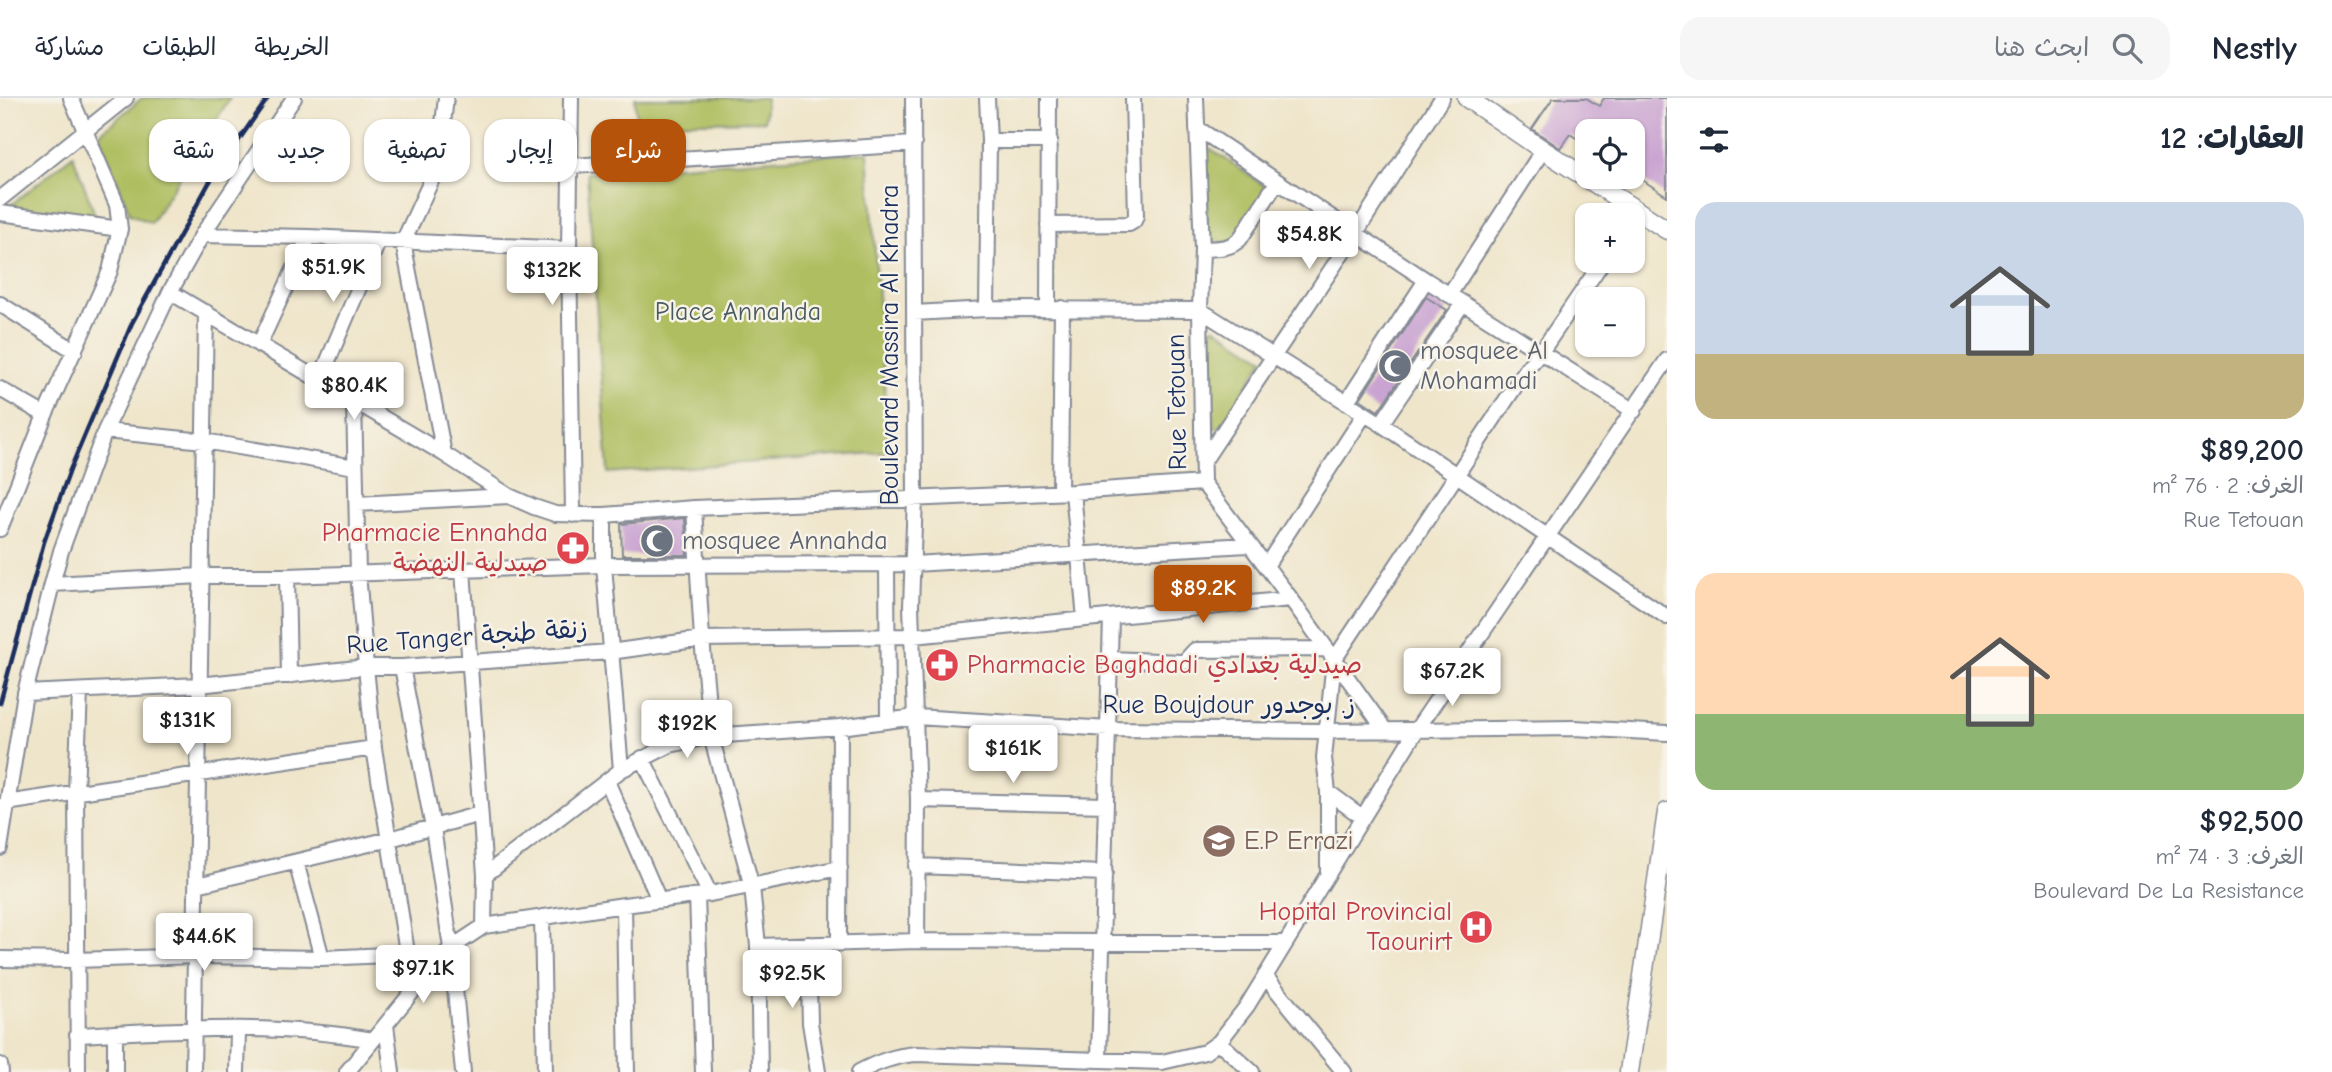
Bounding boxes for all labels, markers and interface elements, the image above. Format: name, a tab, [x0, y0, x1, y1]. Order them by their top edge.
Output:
search box	[1680, 17, 2170, 80]
icon: search	[2108, 29, 2146, 67]
text: Nestly	[2212, 29, 2297, 67]
text: مشاركة	[35, 33, 104, 61]
text: الطبقات	[142, 33, 217, 61]
text: الخريطة	[255, 33, 329, 61]
text: ابحث هنا	[1994, 33, 2090, 63]
chip: شقة	[149, 119, 239, 182]
chip: جديد	[253, 119, 350, 182]
chip: تصفية	[364, 119, 470, 182]
chip: إيجار	[484, 119, 577, 182]
chip: شراء	[591, 119, 686, 182]
map controls	[1575, 119, 1645, 357]
button: locate	[1575, 119, 1645, 189]
icon: filters	[1695, 121, 1733, 159]
text: العقارات: 12	[2160, 121, 2304, 156]
street label: Boulevard Massira Al Khadra	[875, 185, 905, 505]
button: +	[1575, 203, 1645, 273]
pin: $54.8K	[1252, 212, 1366, 271]
text: $54.8K	[1276, 220, 1342, 247]
pin: $51.9K	[276, 244, 390, 304]
pin: $132K	[503, 248, 601, 307]
icon: home	[1937, 248, 2063, 374]
text: $51.9K	[301, 253, 365, 280]
text: $132K	[523, 256, 581, 283]
button: −	[1575, 287, 1645, 357]
park label: Place Annahda	[655, 297, 821, 327]
street label: Rue Tetouan	[1161, 333, 1193, 471]
place label: mosquee Al Mohamadi	[1420, 336, 1548, 396]
mosque icon: mosquee Al Mohamadi	[1376, 347, 1414, 385]
pin: $80.4K	[297, 362, 411, 422]
text: $80.4K	[321, 371, 387, 398]
text: $89,200	[2200, 433, 2304, 468]
text: الغرف: 2 · 76 m²	[2152, 472, 2304, 499]
text: Rue Tetouan	[2183, 506, 2304, 533]
place label: Pharmacie Ennahda صيدلية النهضة	[322, 518, 548, 578]
mosque icon: mosquee Annahda	[638, 522, 676, 560]
place label: mosquee Annahda	[682, 526, 888, 556]
pharmacy icon: Pharmacie Ennahda صيدلية النهضة	[554, 529, 592, 567]
pin: $89.2K	[1146, 566, 1260, 625]
text: $89.2K	[1170, 574, 1236, 601]
street label: Rue Tanger زنقة طنجة	[345, 614, 589, 660]
icon: home	[1937, 619, 2063, 745]
pharmacy icon: Pharmacie Baghdadi صيدلية بغدادي	[923, 646, 961, 684]
pin: $67.2K	[1395, 648, 1509, 708]
place label: Pharmacie Baghdadi صيدلية بغدادي	[967, 650, 1362, 683]
text: $67.2K	[1420, 657, 1484, 684]
street label: Rue Boujdour ز. بوجدور	[1103, 690, 1355, 720]
pin: $131K	[138, 698, 236, 757]
pin: $192K	[638, 700, 736, 760]
text: $131K	[159, 706, 215, 733]
text: $192K	[657, 709, 717, 736]
pin: $161K	[964, 726, 1062, 785]
text: $161K	[985, 734, 1041, 761]
text: $92,500	[2199, 804, 2304, 839]
school or university icon: E.P Errazi	[1200, 822, 1238, 860]
place label: E.P Errazi	[1244, 826, 1353, 856]
text: الغرف: 3 · 74 m²	[2155, 843, 2304, 870]
text: Boulevard De La Resistance	[2033, 877, 2304, 904]
place label: Hopital Provincial Taourirt	[1259, 897, 1454, 957]
hospital icon: Hopital Provincial Taourirt	[1457, 908, 1495, 946]
pin: $44.6K	[147, 914, 261, 973]
text: $44.6K	[172, 922, 236, 949]
pin: $97.1K	[366, 946, 480, 1005]
pin: $92.5K	[735, 950, 849, 1010]
text: $97.1K	[392, 954, 454, 981]
text: $92.5K	[759, 959, 825, 986]

